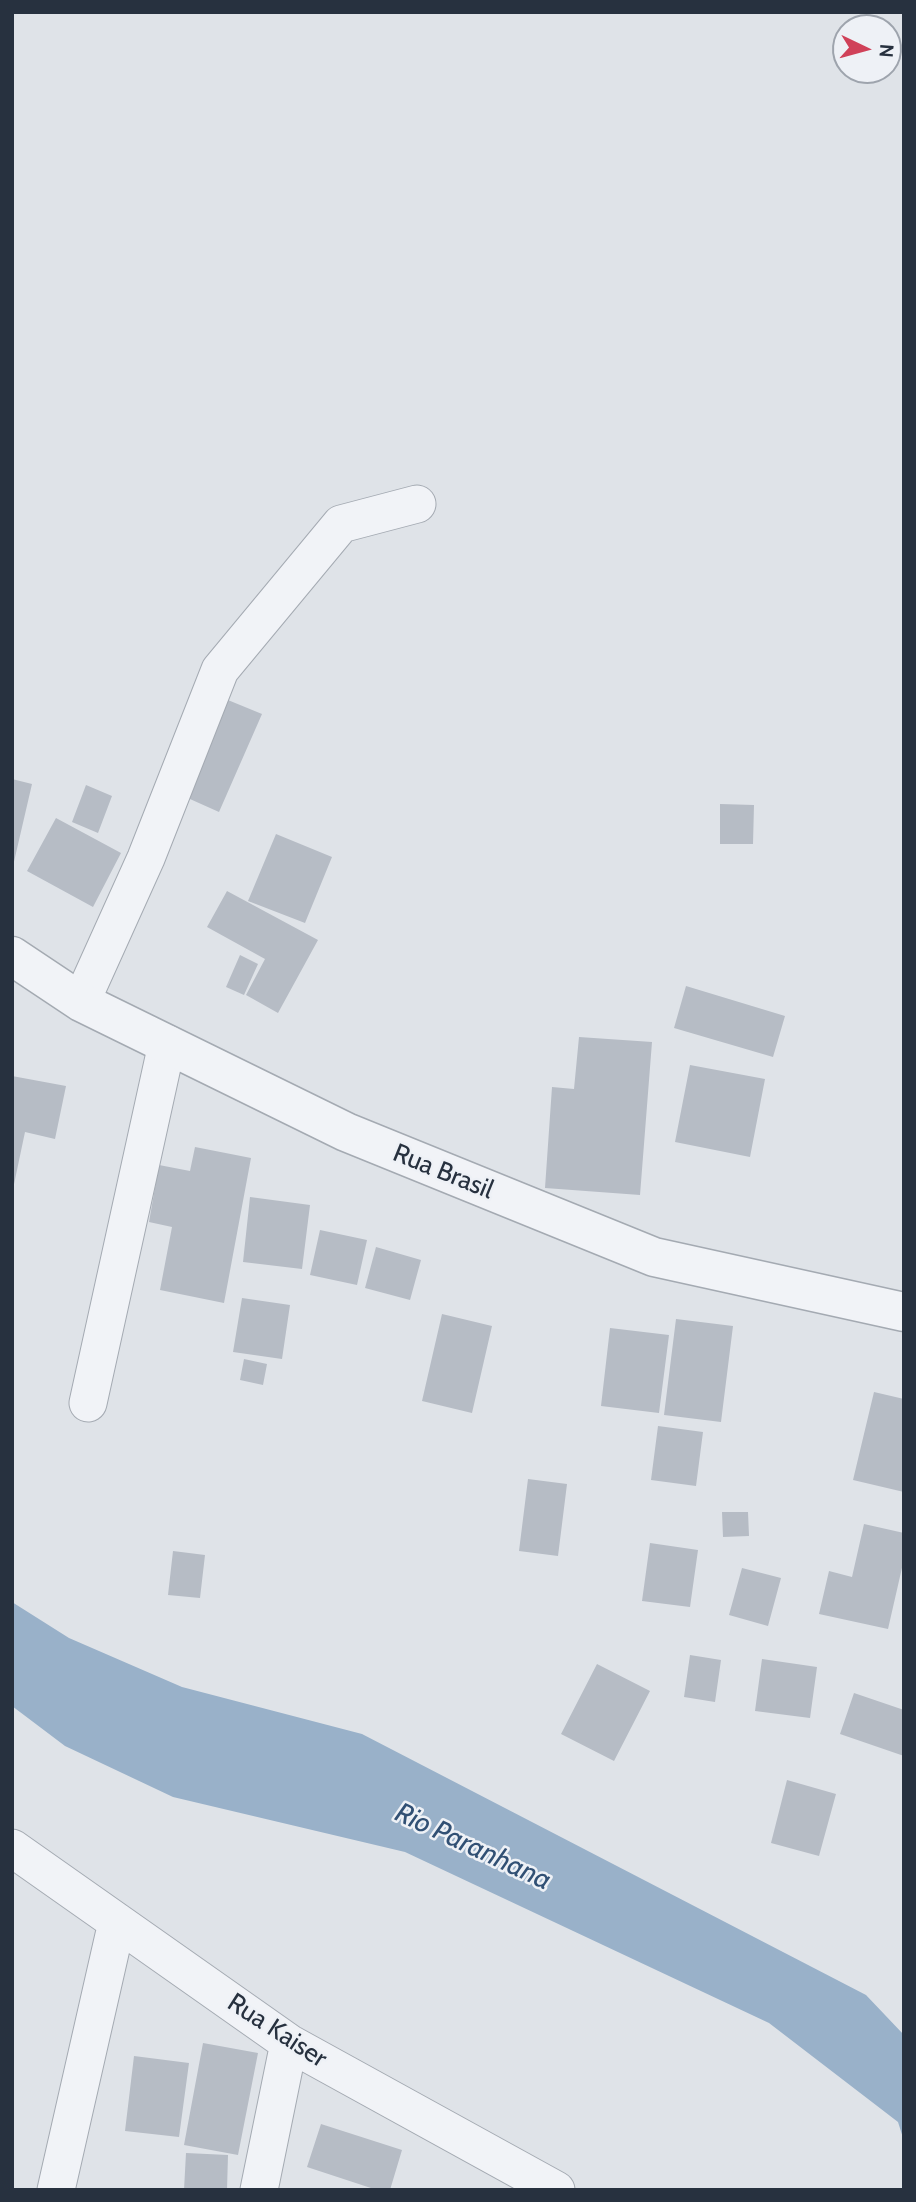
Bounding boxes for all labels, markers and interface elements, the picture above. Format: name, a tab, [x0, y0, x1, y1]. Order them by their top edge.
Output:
north arrow	[832, 14, 902, 84]
text: N	[874, 43, 898, 58]
street label: Rua Brasil	[388, 1138, 498, 1206]
water label: Rio Paranhana	[390, 1796, 556, 1898]
street label: Rua Kaiser	[221, 1987, 333, 2075]

